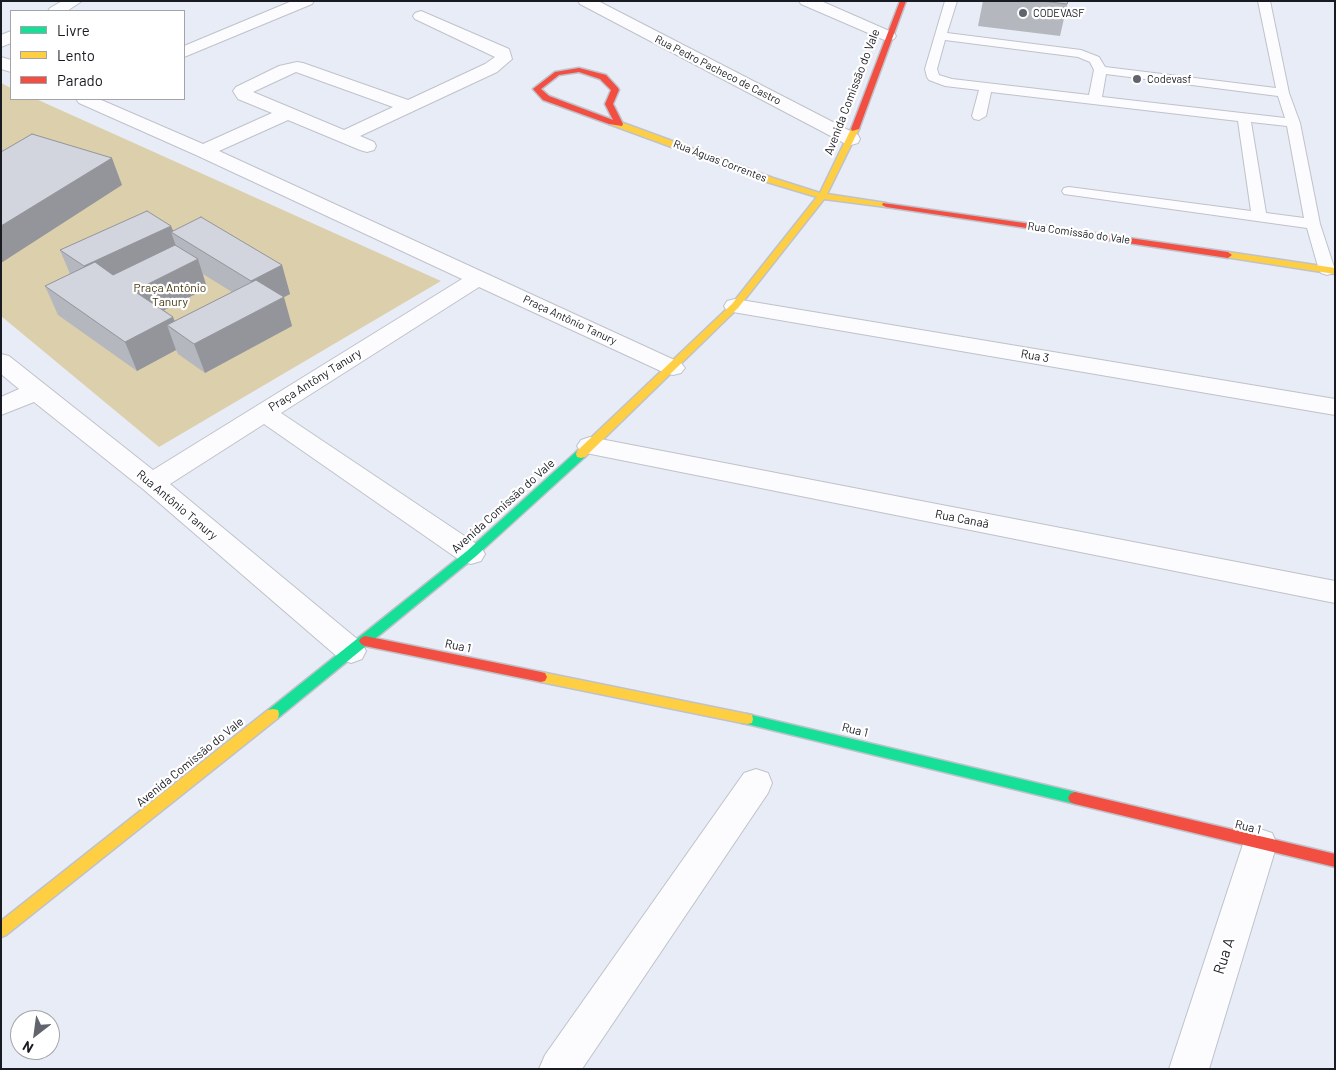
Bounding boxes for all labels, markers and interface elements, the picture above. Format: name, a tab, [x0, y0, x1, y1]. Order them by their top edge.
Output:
place label: CODEVASF	[1033, 6, 1085, 20]
marker: CODEVASF	[1017, 7, 1029, 19]
legend	[10, 10, 185, 100]
text: Livre	[57, 21, 90, 39]
street label: Avenida Comissão do Vale	[821, 27, 883, 157]
street label: Rua Pedro Pacheco de Castro	[653, 32, 783, 108]
text: Lento	[57, 46, 95, 64]
text: Parado	[57, 71, 103, 89]
place label: Codevasf	[1147, 72, 1191, 86]
marker: Codevasf	[1131, 73, 1143, 85]
street label: Rua Águas Correntes	[671, 137, 769, 185]
street label: Rua Comissão do Vale	[1027, 219, 1131, 247]
park label: Praça Antônio Tanury	[134, 281, 206, 309]
street label: Praça Antônio Tanury	[521, 292, 619, 348]
street label: Praça Antôny Tanury	[266, 346, 364, 414]
street label: Rua 3	[1020, 346, 1050, 366]
street label: Avenida Comissão do Vale	[448, 456, 558, 556]
street label: Rua Antônio Tanury	[134, 467, 220, 543]
street label: Rua Canaã	[934, 507, 990, 531]
street label: Rua 1	[444, 636, 472, 656]
street label: Avenida Comissão do Vale	[133, 714, 247, 810]
street label: Rua 1	[840, 720, 870, 740]
street label: Rua 1	[1233, 817, 1263, 837]
street label: Rua A	[1210, 936, 1238, 976]
north arrow	[10, 1010, 60, 1060]
text: N	[19, 1038, 36, 1057]

